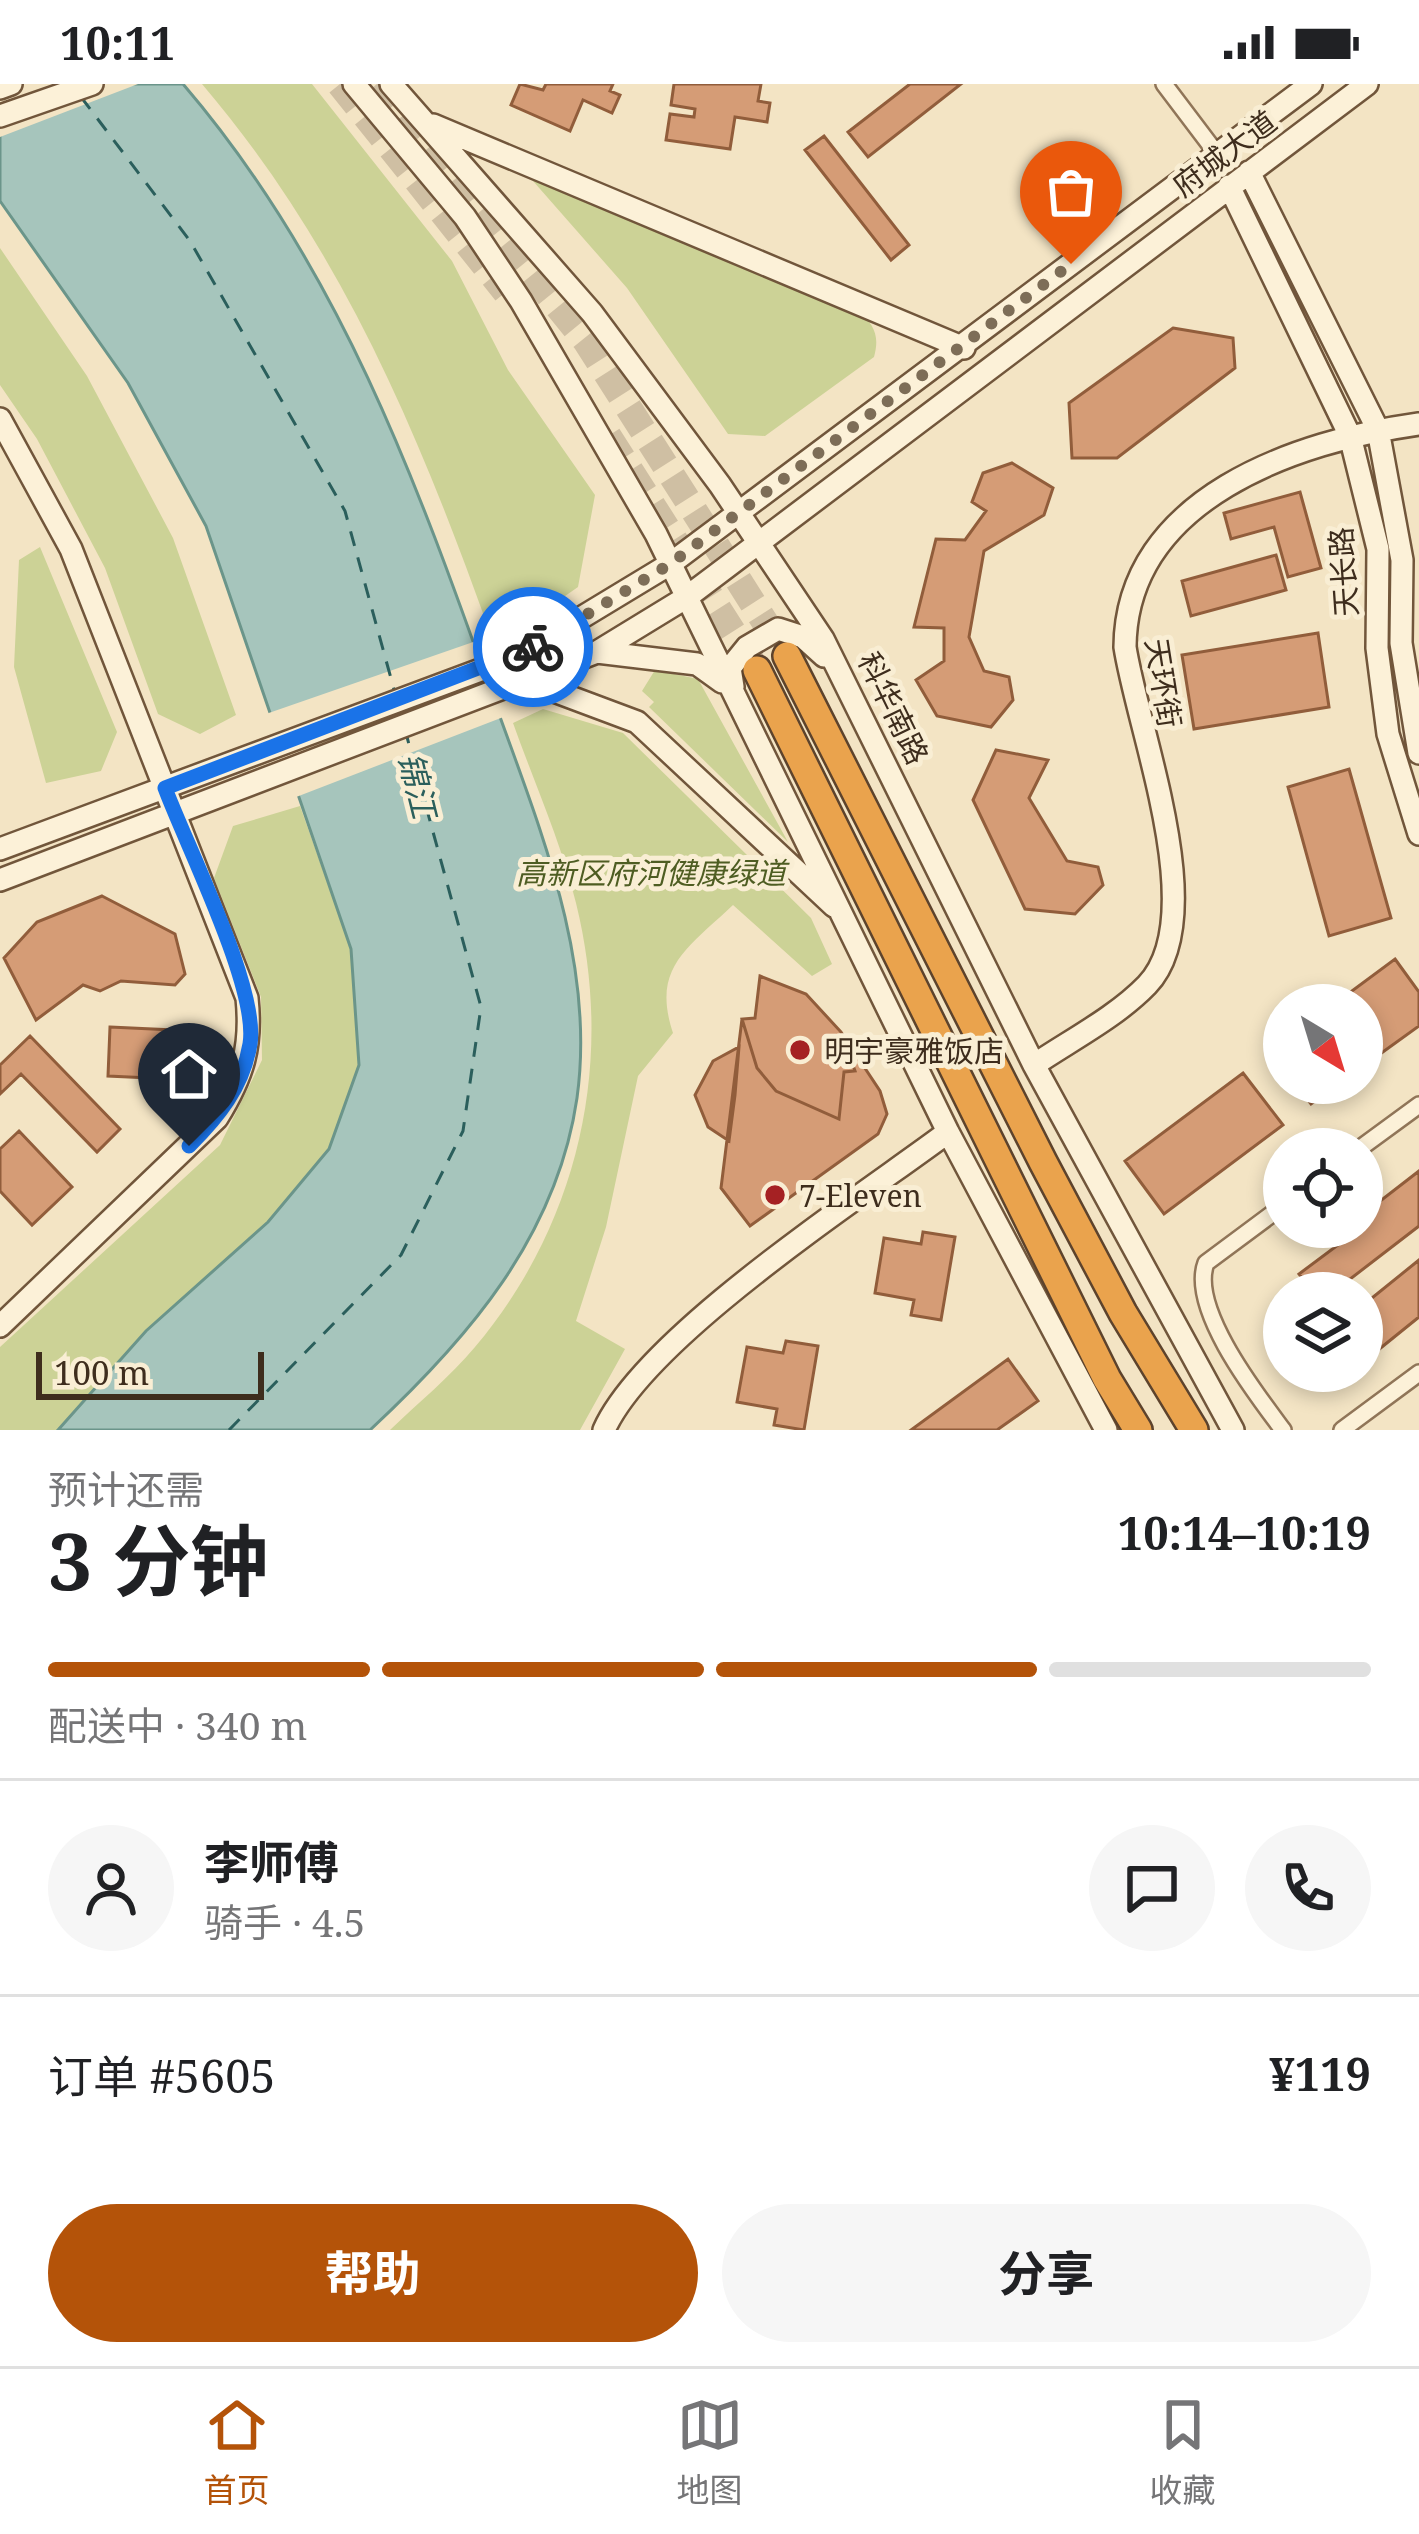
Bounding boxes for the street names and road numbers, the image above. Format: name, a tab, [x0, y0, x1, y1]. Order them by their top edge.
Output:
street label: 府城大道	[1164, 101, 1284, 205]
street label: 天长路	[1319, 526, 1367, 618]
street label: 天环街	[1137, 635, 1191, 731]
street label: 科华南路	[849, 645, 939, 771]

